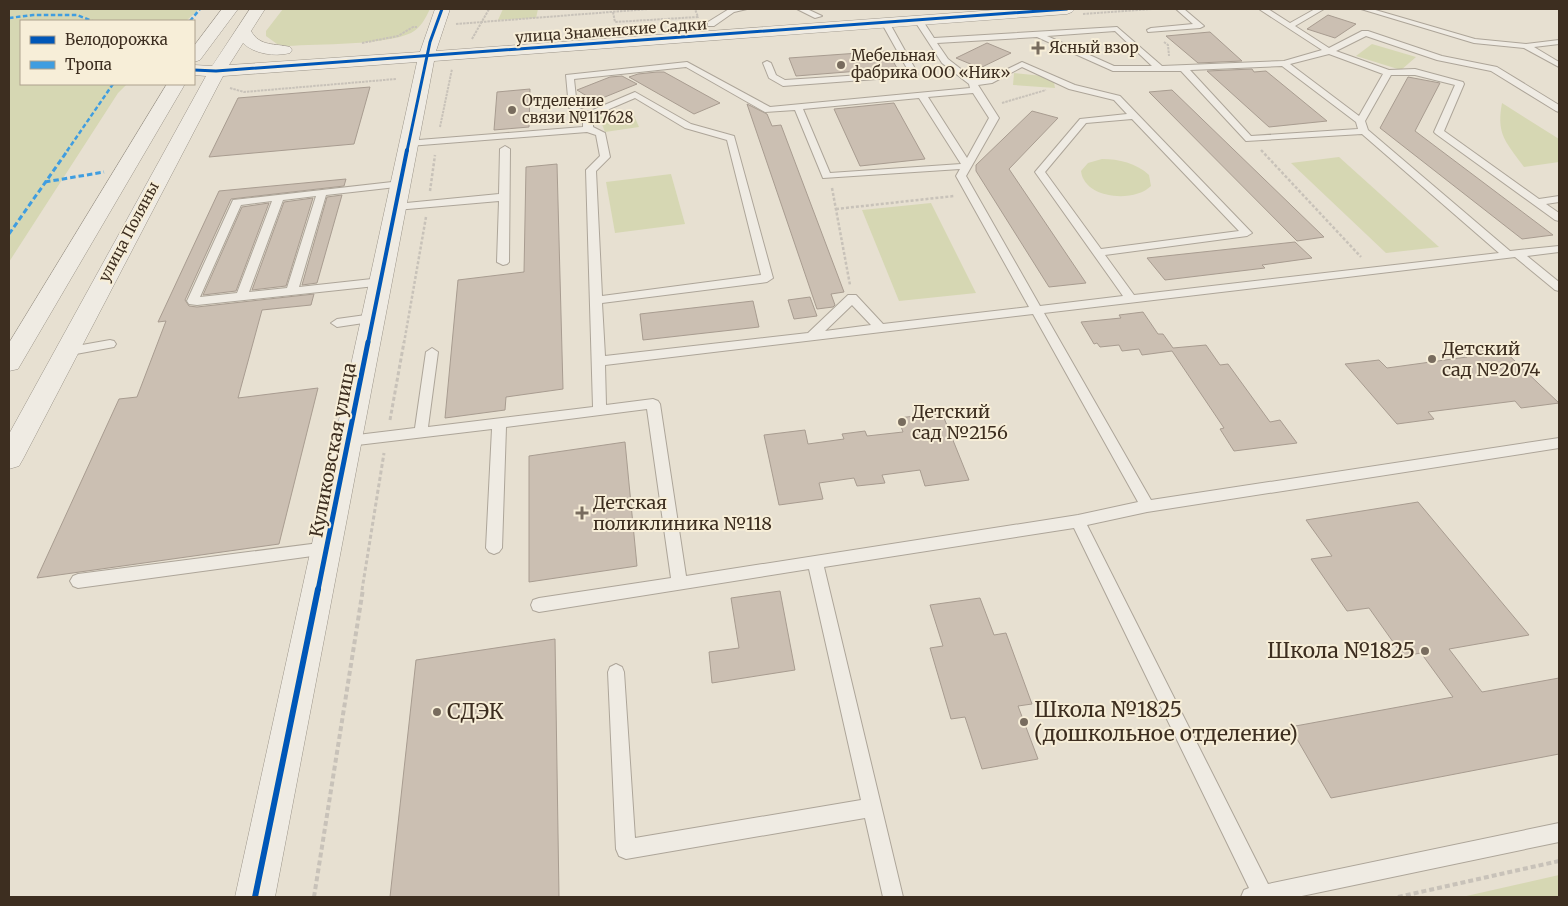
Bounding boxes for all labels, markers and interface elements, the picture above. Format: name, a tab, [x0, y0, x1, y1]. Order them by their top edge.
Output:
street label: улица Знаменские Садки	[514, 14, 708, 47]
legend	[20, 20, 195, 85]
text: Велодорожка	[65, 30, 168, 49]
place label: Ясный взор	[1049, 38, 1139, 57]
marker: Ясный взор	[1031, 41, 1045, 55]
place label: Мебельная фабрика ООО «Ник»	[851, 46, 1011, 82]
text: Тропа	[65, 55, 112, 74]
marker: Мебельная фабрика ООО «Ник»	[835, 59, 847, 71]
place label: Отделение связи №117628	[522, 91, 634, 127]
marker: Отделение связи №117628	[506, 104, 518, 116]
street label: улица Поляны	[94, 178, 163, 285]
place label: Детский сад №2074	[1442, 337, 1540, 381]
marker: Детский сад №2074	[1426, 353, 1438, 365]
street label: Куликовская улица	[304, 360, 361, 539]
place label: Детский сад №2156	[912, 400, 1008, 444]
marker: Детский сад №2156	[896, 416, 908, 428]
place label: Детская поликлиника №118	[593, 491, 772, 535]
marker: Детская поликлиника №118	[575, 506, 589, 520]
place label: Школа №1825	[1267, 637, 1415, 664]
marker: Школа №1825	[1419, 645, 1431, 657]
place label: Школа №1825 (дошкольное отделение)	[1034, 696, 1298, 747]
place label: СДЭК	[447, 698, 504, 725]
marker: СДЭК	[431, 706, 443, 718]
marker: Школа №1825 (дошкольное отделение)	[1018, 716, 1030, 728]

